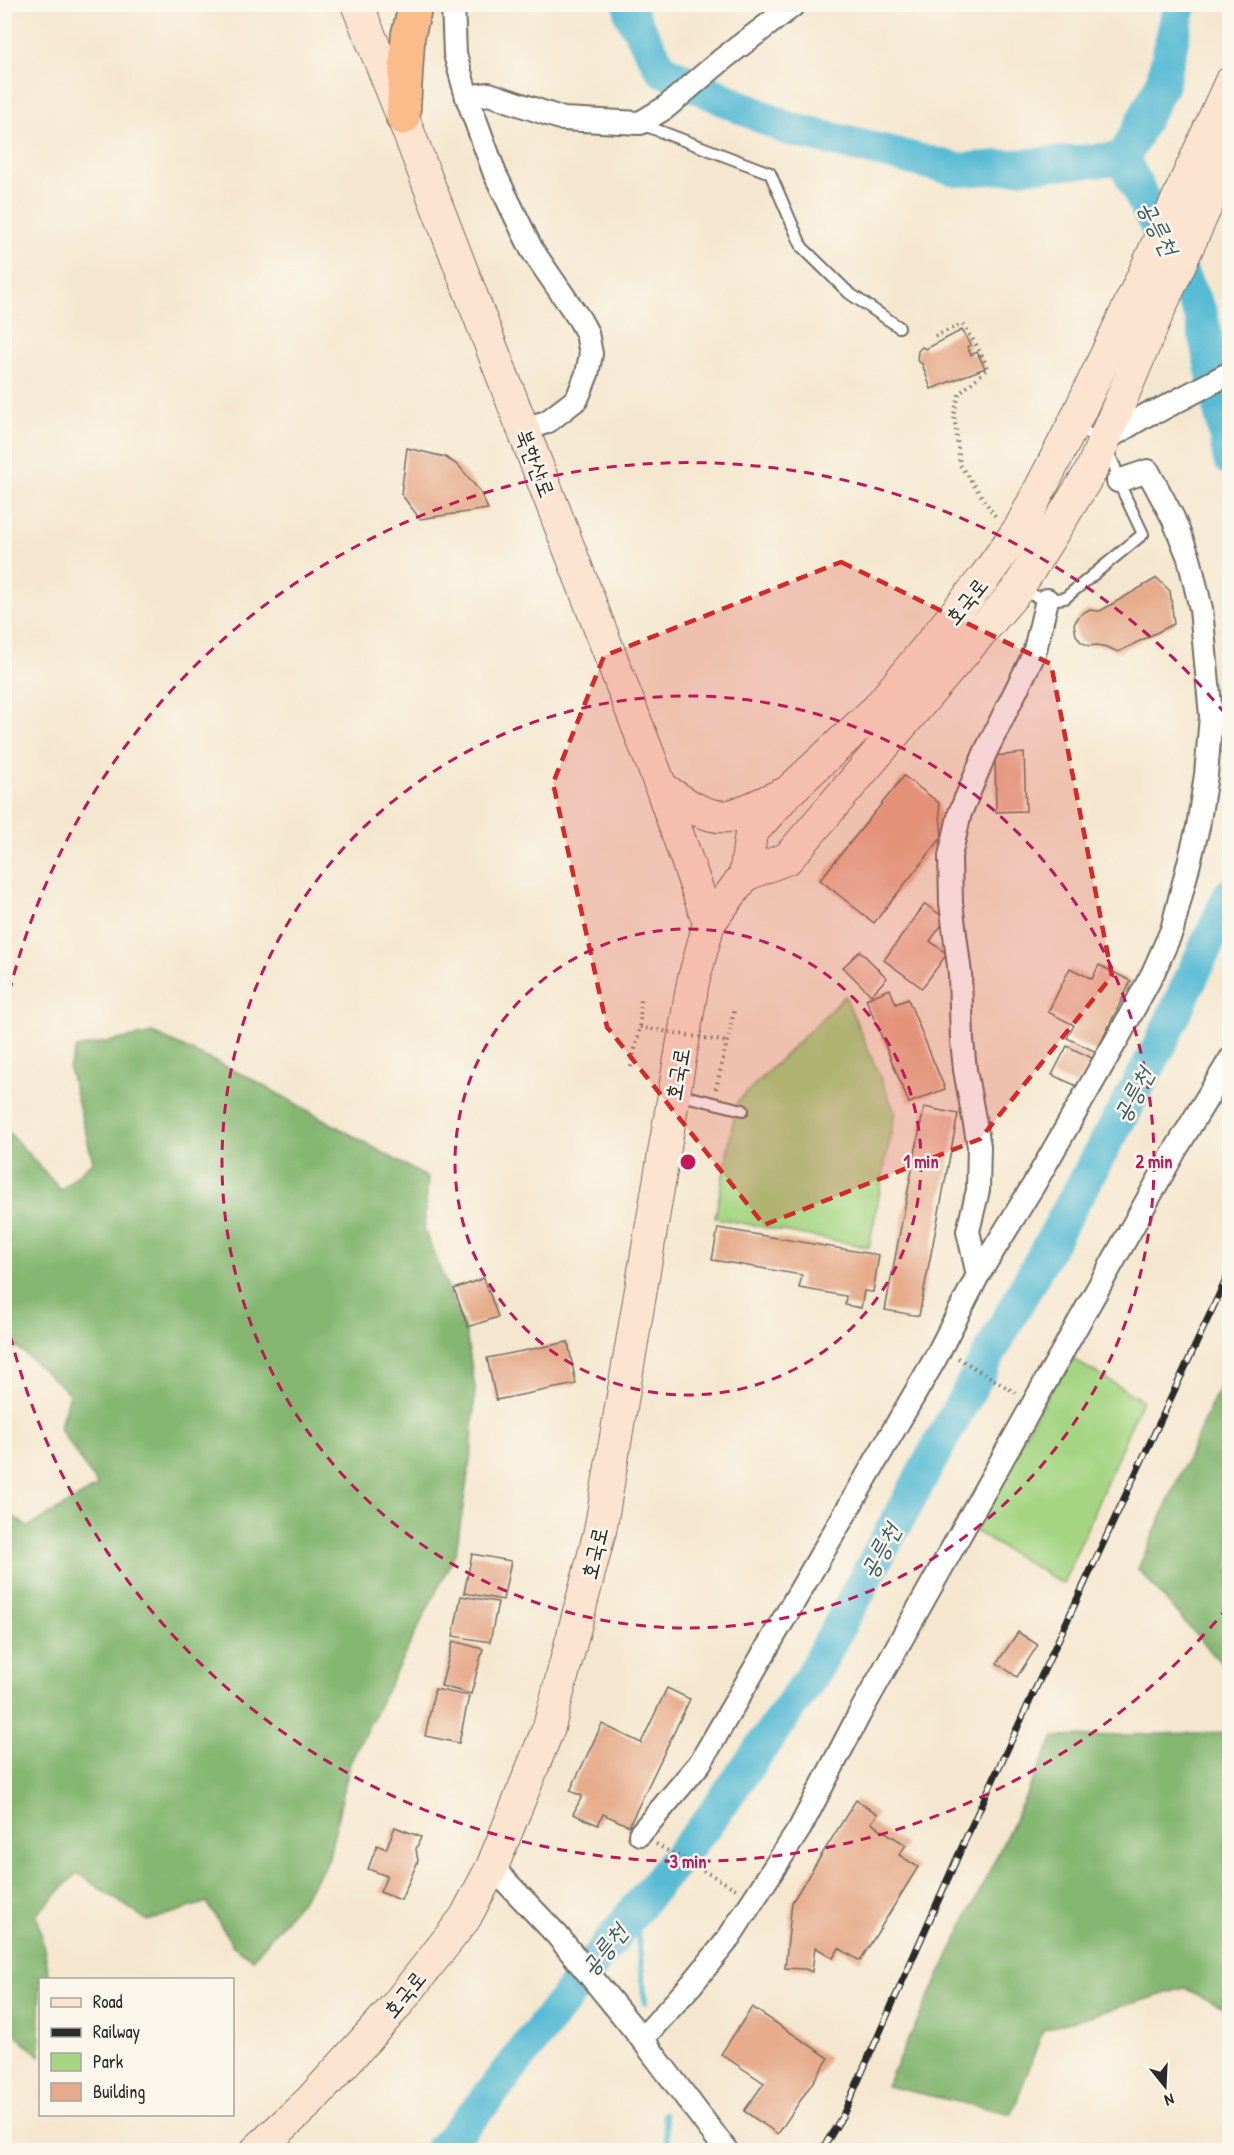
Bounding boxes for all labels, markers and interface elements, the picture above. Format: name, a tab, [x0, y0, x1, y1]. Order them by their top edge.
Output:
water label: 공릉천	[1131, 194, 1188, 263]
street label: 북한산로	[509, 425, 563, 501]
street label: 호국로	[938, 571, 994, 631]
street label: 호국로	[658, 1045, 696, 1103]
water label: 공릉천	[1104, 1059, 1161, 1128]
text: 1 min	[903, 1149, 939, 1174]
text: 2 min	[1136, 1149, 1172, 1174]
centre of rings	[678, 1152, 698, 1172]
water label: 공릉천	[851, 1515, 908, 1584]
street label: 호국로	[573, 1524, 615, 1582]
text: 3 min	[670, 1849, 706, 1874]
water label: 공릉천	[573, 1915, 636, 1982]
street label: 호국로	[376, 1964, 432, 2024]
legend	[39, 1978, 234, 2116]
text: Road	[93, 1989, 123, 2014]
text: Railway	[93, 2019, 140, 2044]
text: Park	[93, 2049, 124, 2074]
north arrow	[1135, 2056, 1195, 2116]
text: Building	[93, 2079, 145, 2104]
text: N	[1162, 2088, 1177, 2112]

